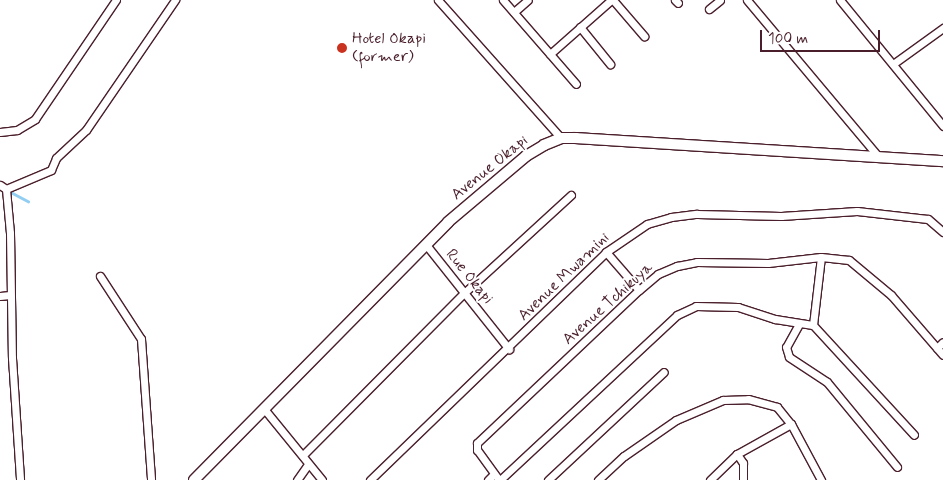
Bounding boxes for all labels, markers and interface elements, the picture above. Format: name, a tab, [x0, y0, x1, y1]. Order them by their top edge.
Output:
scale bar	[763, 20, 883, 52]
place label: Hotel Okapi (former)	[352, 29, 426, 67]
text: 100 m	[768, 29, 808, 49]
marker: Hotel Okapi (former)	[336, 42, 348, 54]
street label: Avenue Okapi	[448, 132, 532, 204]
street label: Avenue Mwamini	[514, 228, 614, 326]
street label: Rue Okapi	[441, 246, 497, 308]
street label: Avenue Tchikuya	[559, 259, 657, 349]

